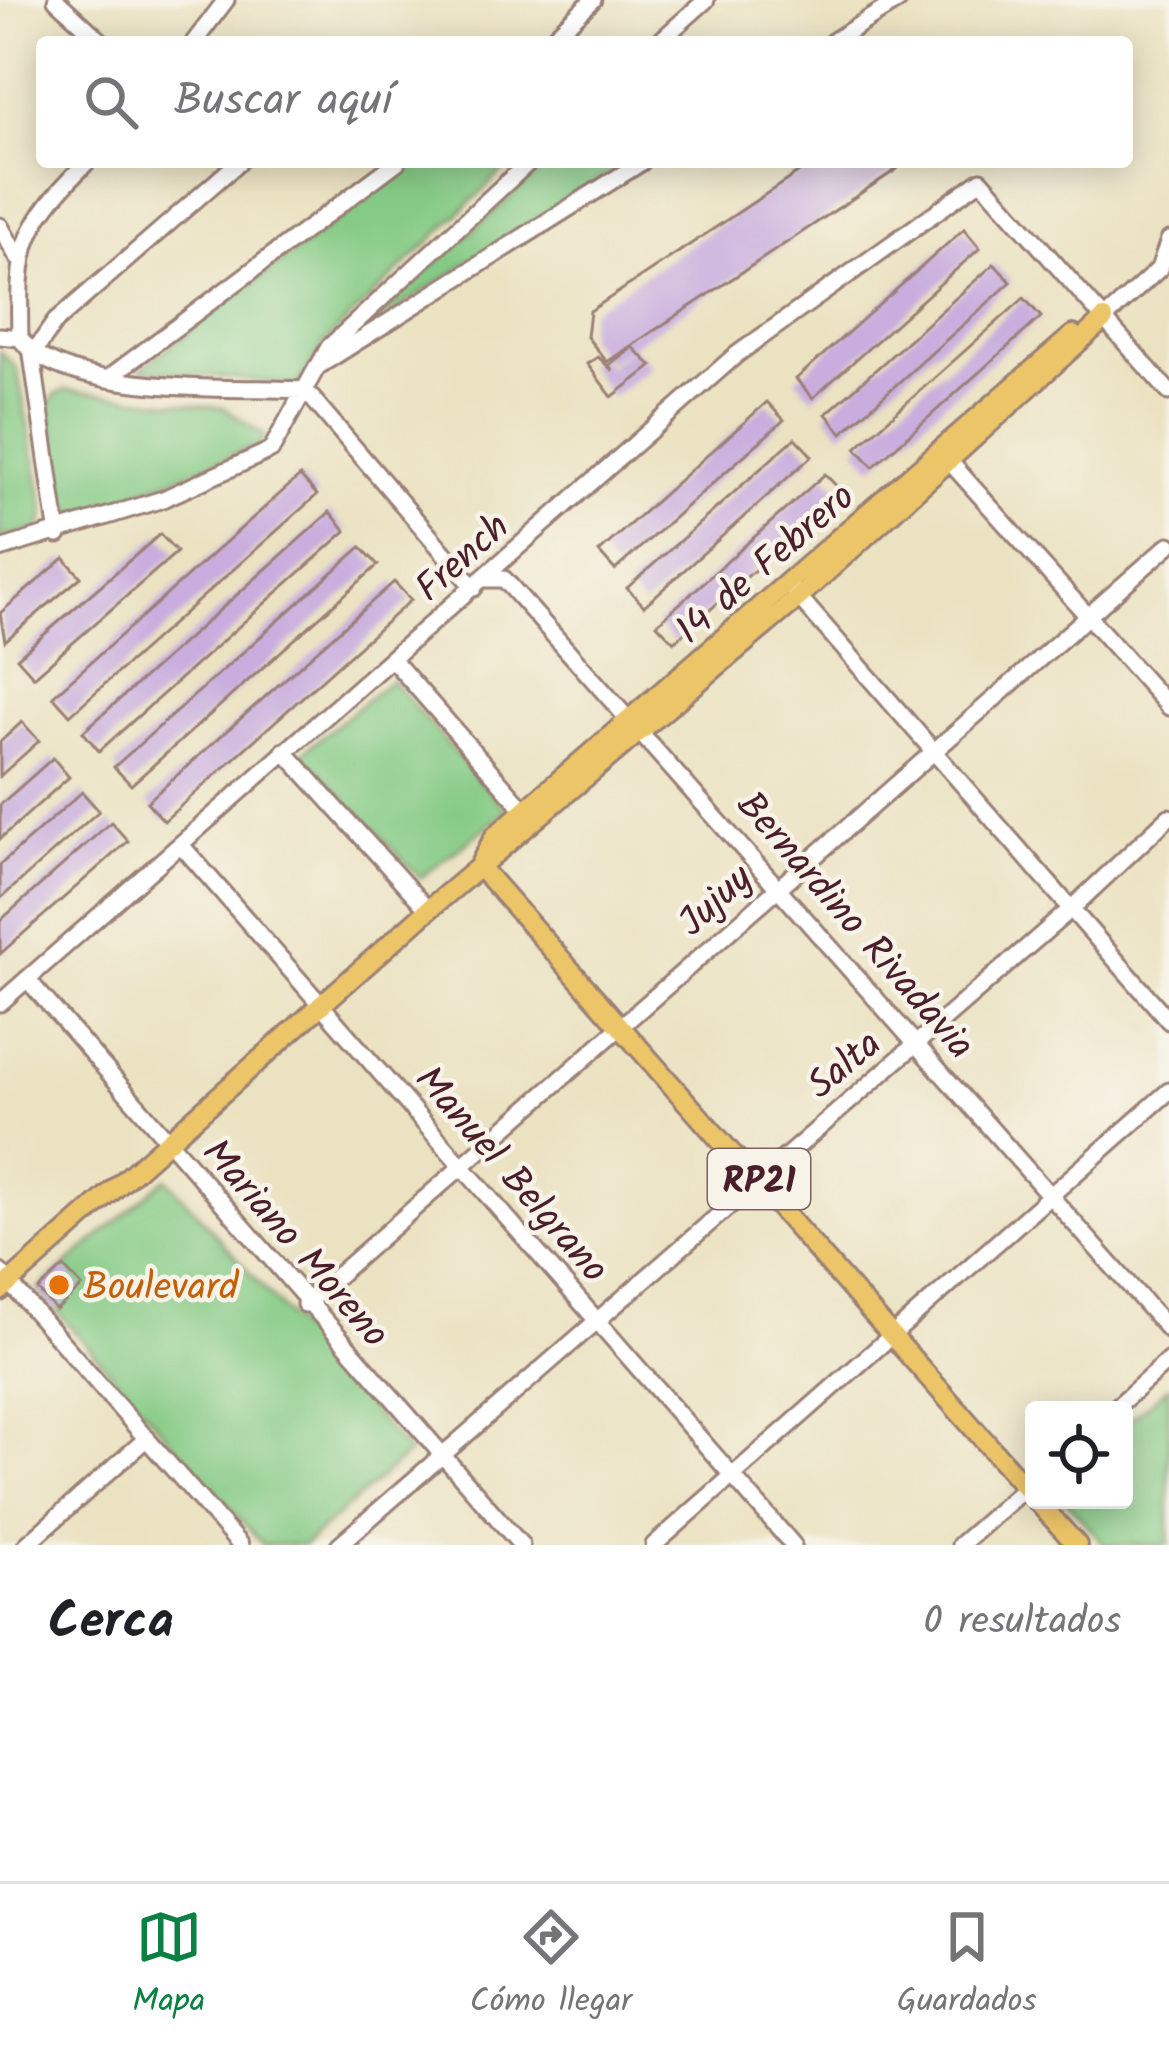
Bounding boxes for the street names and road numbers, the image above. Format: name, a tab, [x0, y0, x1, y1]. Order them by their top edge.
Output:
street label: 14 de Febrero	[663, 469, 871, 661]
street label: French	[402, 499, 525, 619]
street label: Bernardino Rivadavia	[719, 778, 988, 1075]
street label: Jujuy	[665, 850, 769, 953]
street label: Salta	[794, 1016, 897, 1116]
street label: Manuel Belgrano	[398, 1053, 622, 1298]
street label: Mariano Moreno	[185, 1126, 403, 1363]
road number: RP21	[708, 1149, 810, 1209]

